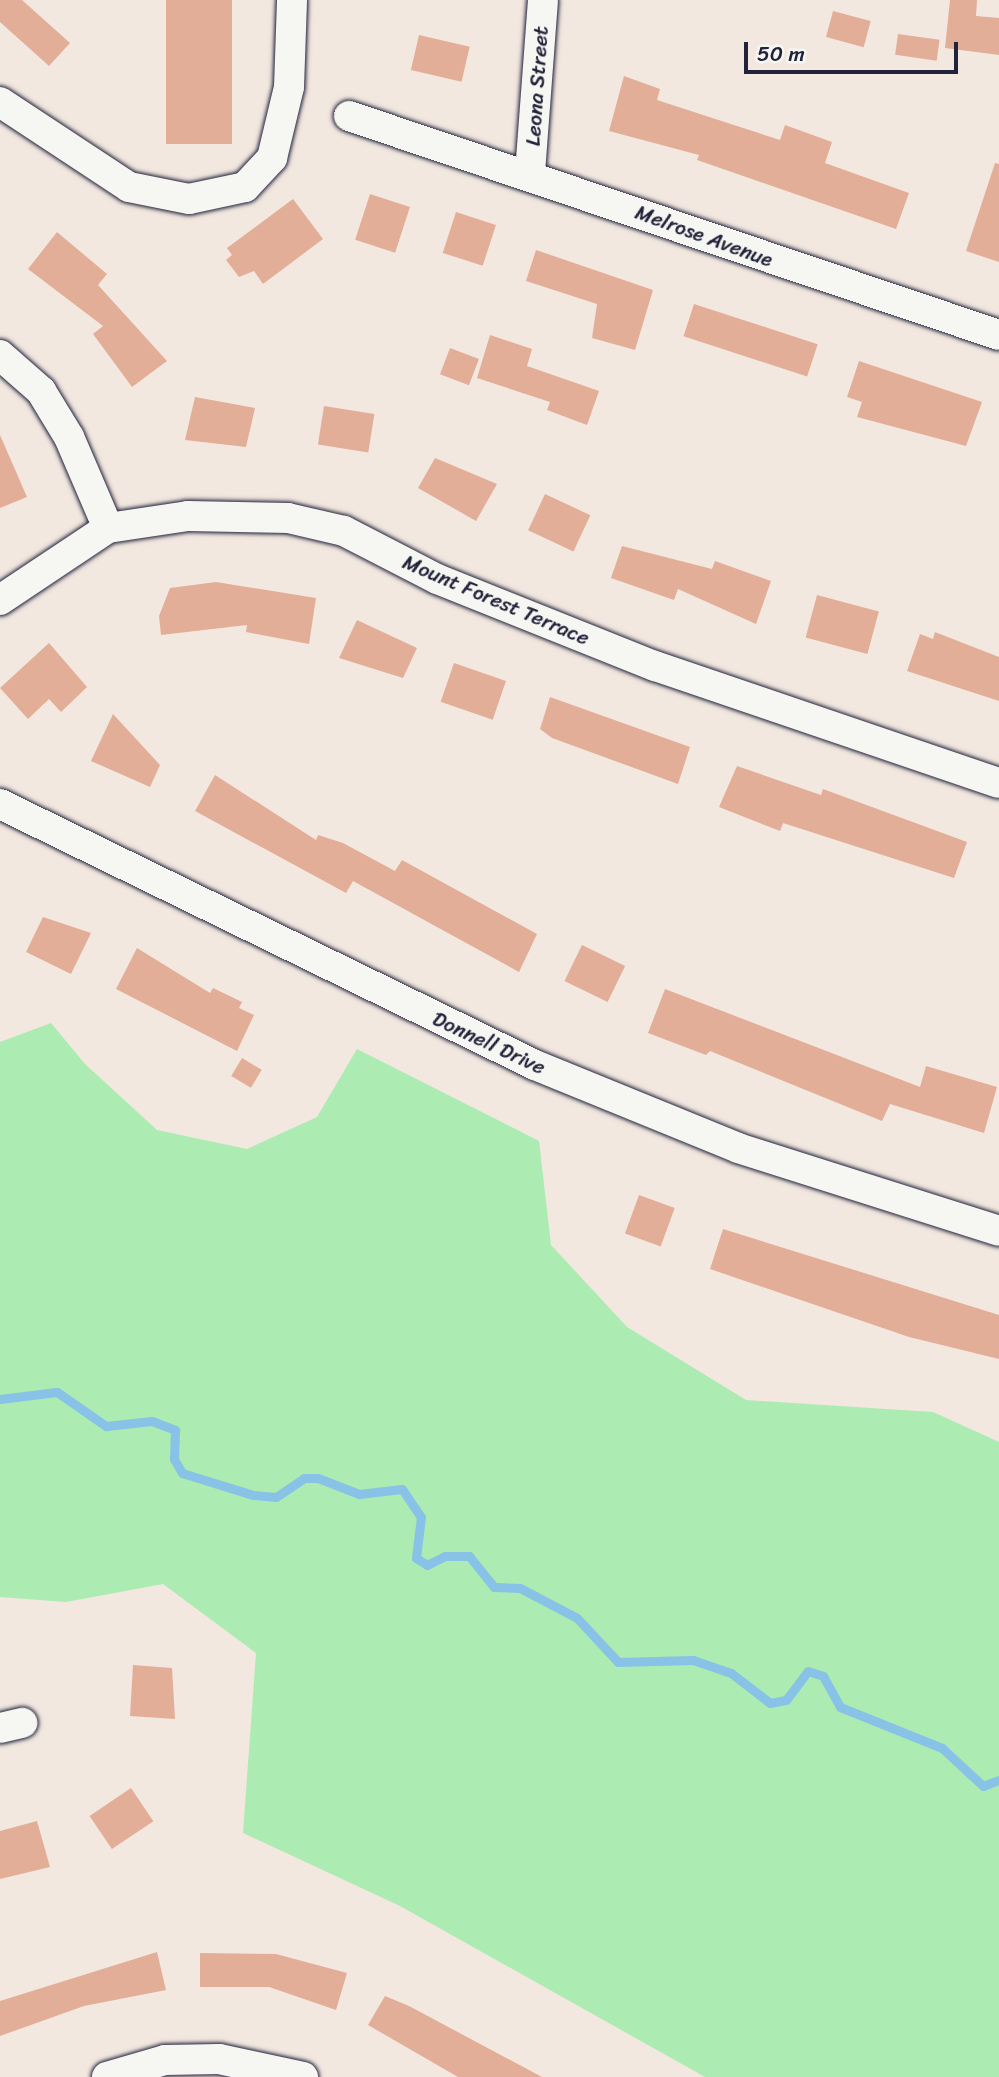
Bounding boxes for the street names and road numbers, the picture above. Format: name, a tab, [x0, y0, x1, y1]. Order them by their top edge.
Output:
street label: Leona Street	[520, 26, 554, 146]
street label: Melrose Avenue	[632, 199, 776, 273]
street label: Mount Forest Terrace	[399, 550, 593, 650]
street label: Donnell Drive	[429, 1006, 549, 1080]

